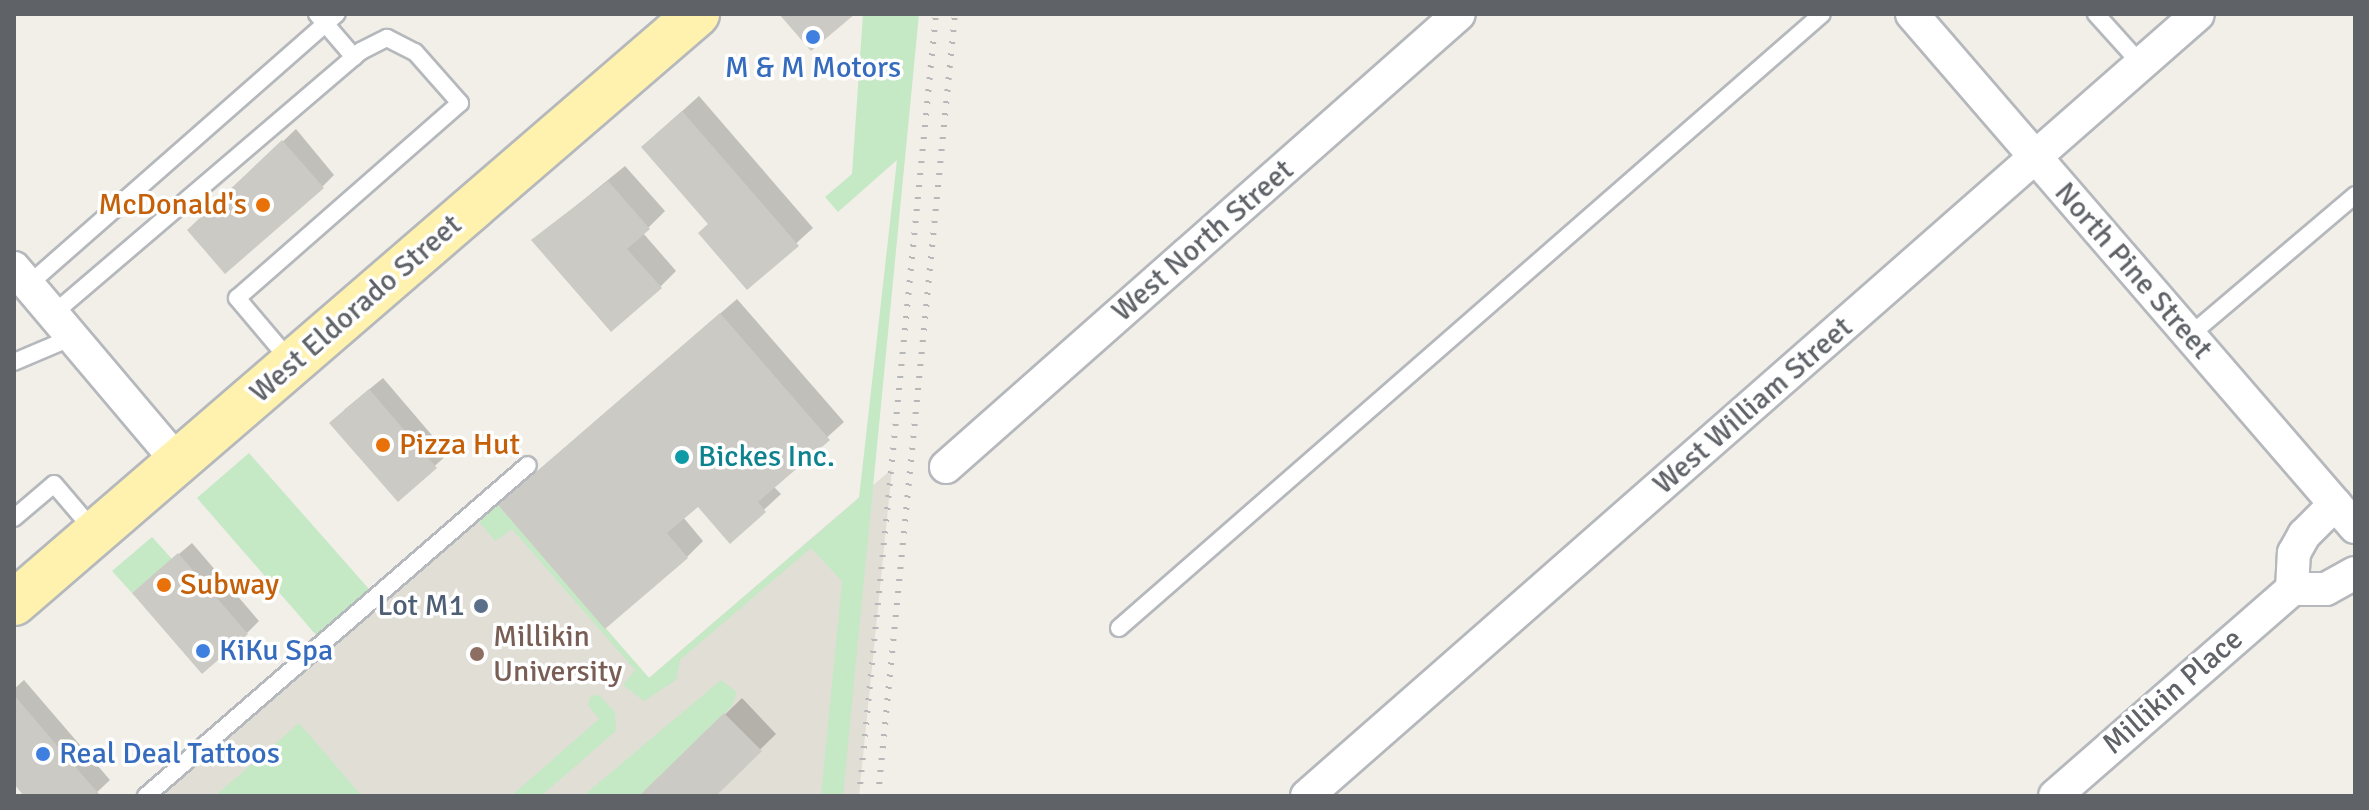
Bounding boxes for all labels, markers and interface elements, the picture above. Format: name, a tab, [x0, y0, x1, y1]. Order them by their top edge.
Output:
marker: M & M Motors	[804, 28, 822, 46]
place label: M & M Motors	[725, 50, 901, 86]
street label: West North Street	[1105, 152, 1301, 330]
street label: North Pine Street	[2046, 175, 2220, 367]
place label: McDonald's	[98, 187, 247, 223]
marker: McDonald's	[254, 196, 272, 214]
street label: West Eldorado Street	[243, 207, 469, 411]
street label: West William Street	[1646, 310, 1860, 502]
place label: Pizza Hut	[399, 427, 520, 463]
marker: Pizza Hut	[374, 436, 392, 454]
place label: Bickes Inc.	[698, 439, 835, 475]
marker: Bickes Inc.	[673, 448, 691, 466]
place label: Subway	[180, 567, 279, 603]
marker: Subway	[155, 576, 173, 594]
place label: Lot M1	[377, 588, 465, 624]
marker: Lot M1	[472, 597, 490, 615]
place label: Millikin University	[493, 619, 622, 690]
street label: Millikin Place	[2096, 621, 2250, 763]
place label: KiKu Spa	[219, 633, 333, 669]
marker: KiKu Spa	[194, 642, 212, 660]
marker: Millikin University	[468, 645, 486, 663]
place label: Real Deal Tattoos	[59, 736, 280, 772]
marker: Real Deal Tattoos	[34, 745, 52, 763]

